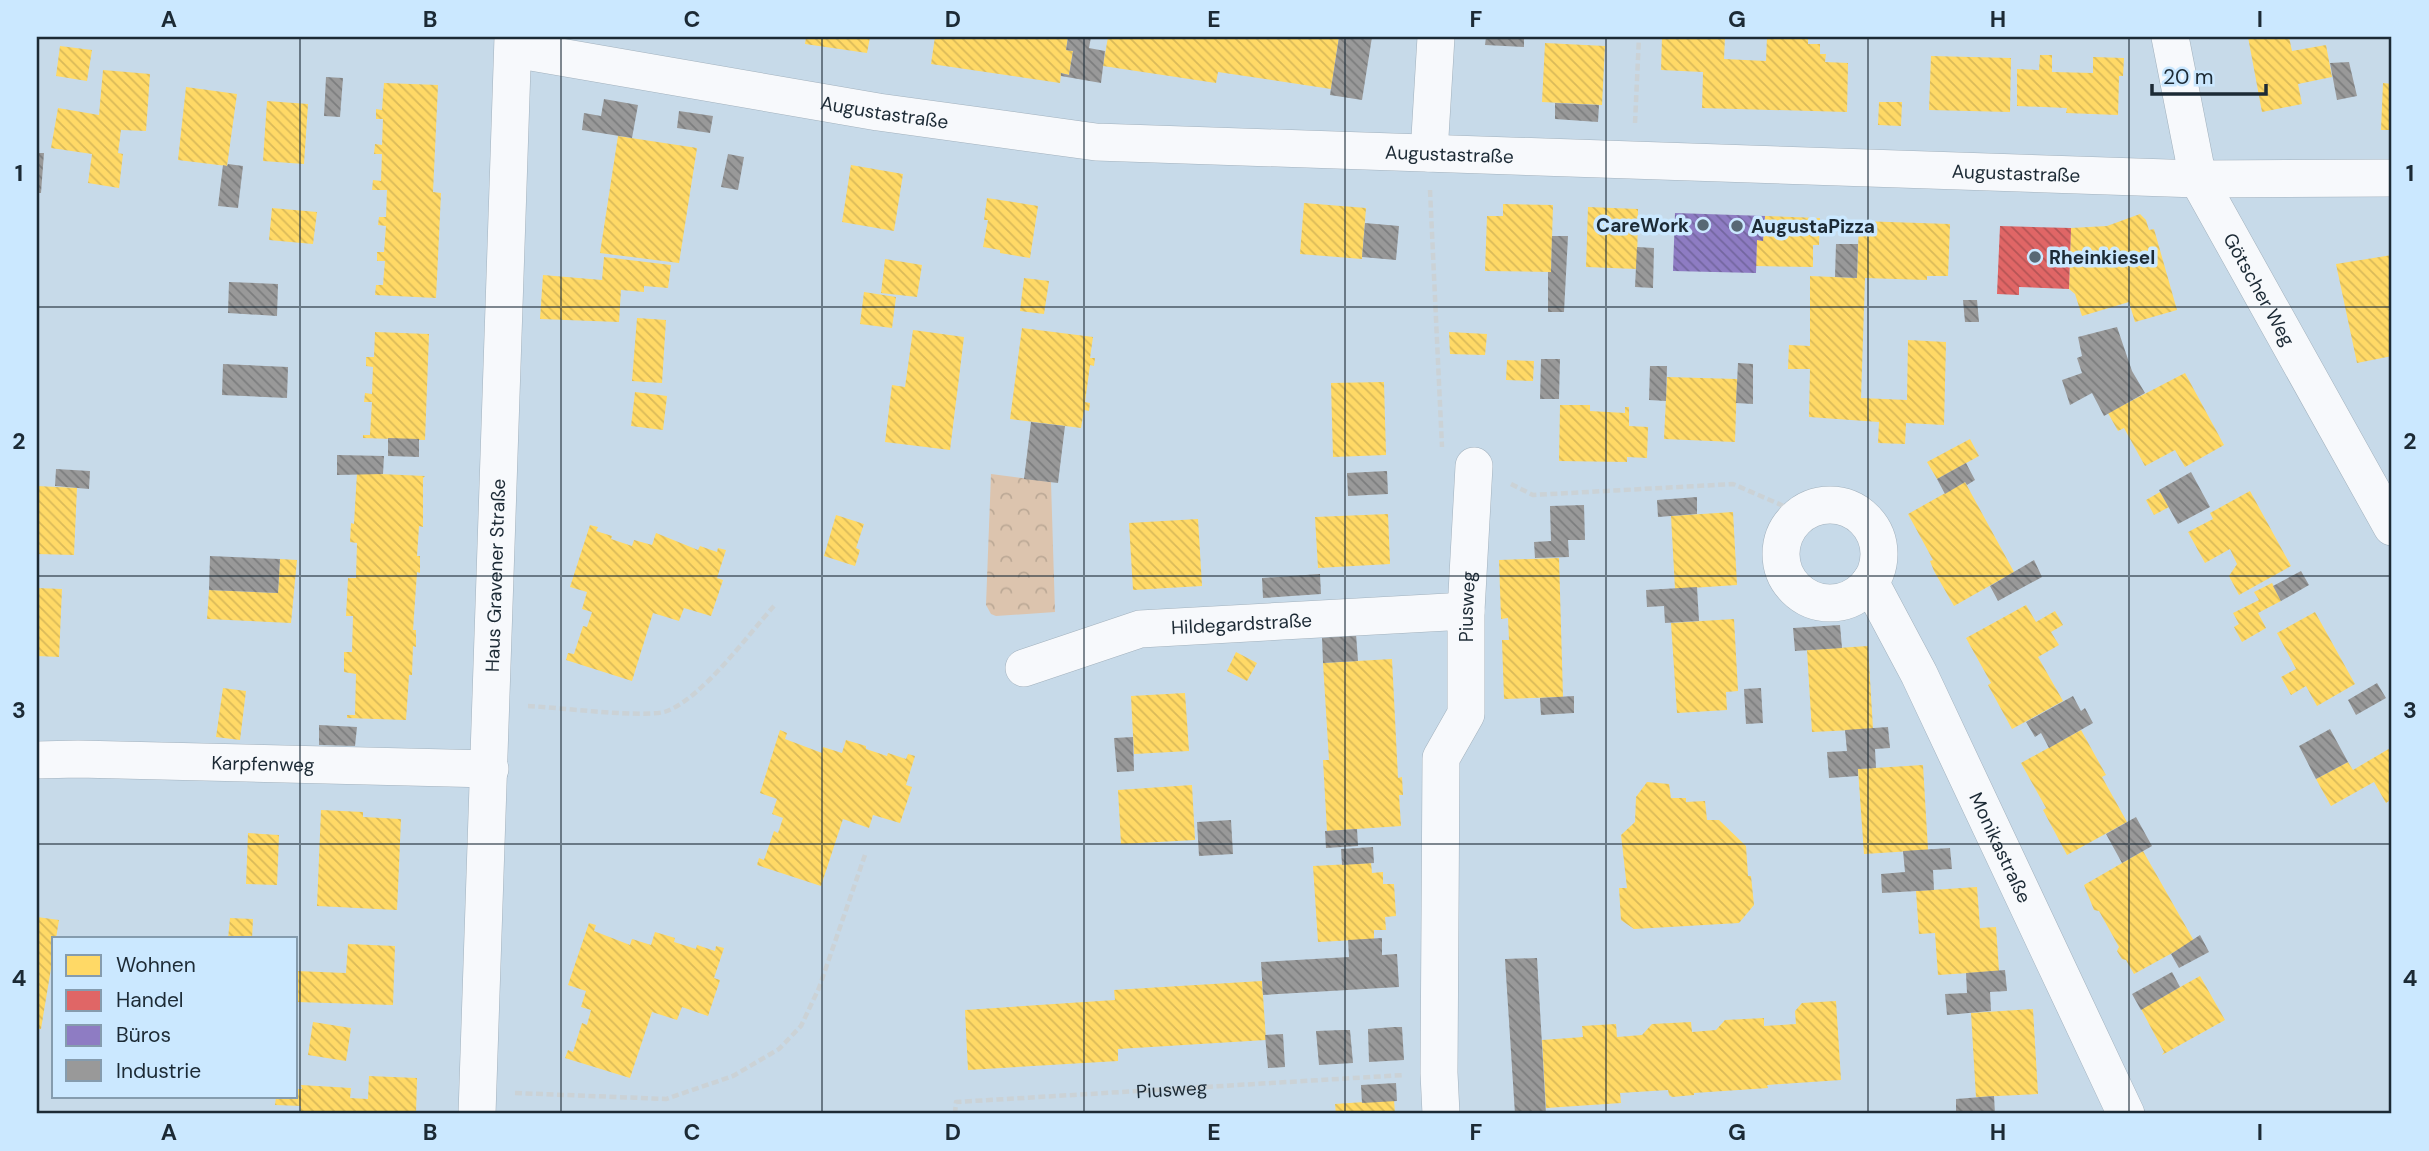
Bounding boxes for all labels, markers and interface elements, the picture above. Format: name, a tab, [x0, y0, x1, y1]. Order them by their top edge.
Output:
text: A	[161, 4, 177, 34]
text: B	[423, 4, 437, 34]
text: C	[684, 4, 700, 34]
text: D	[945, 4, 961, 34]
text: E	[1207, 4, 1221, 34]
text: F	[1470, 4, 1483, 34]
text: G	[1728, 4, 1746, 34]
text: H	[1990, 4, 2006, 34]
text: I	[2257, 4, 2263, 34]
scale bar	[2152, 52, 2266, 96]
text: 20 m	[2163, 63, 2214, 91]
street label: Augustastraße	[819, 90, 950, 134]
street label: Augustastraße	[1385, 139, 1514, 169]
text: 1	[15, 158, 23, 188]
street label: Augustastraße	[1951, 158, 2081, 188]
text: 1	[2406, 158, 2414, 188]
place label: CareWork	[1596, 213, 1689, 238]
place label: AugustaPizza	[1751, 214, 1875, 239]
marker: CareWork	[1695, 217, 1711, 233]
marker: AugustaPizza	[1729, 218, 1745, 234]
street label: Götscher Weg	[2218, 228, 2301, 351]
place label: Rheinkiesel	[2049, 245, 2155, 270]
marker: Rheinkiesel	[2027, 249, 2043, 265]
text: 2	[12, 426, 26, 456]
text: 2	[2403, 426, 2417, 456]
street label: Haus Gravener Straße	[479, 478, 511, 672]
street label: Piusweg	[1454, 570, 1481, 642]
street label: Hildegardstraße	[1170, 607, 1313, 640]
text: 3	[12, 695, 26, 725]
text: 3	[2403, 695, 2417, 725]
street label: Karpfenweg	[211, 750, 315, 777]
street label: Monikastraße	[1964, 788, 2037, 907]
legend	[52, 937, 298, 1098]
text: Wohnen	[116, 951, 196, 979]
text: 4	[12, 963, 27, 993]
text: 4	[2403, 963, 2418, 993]
text: Handel	[116, 986, 184, 1014]
text: Büros	[116, 1021, 171, 1049]
text: Industrie	[116, 1057, 201, 1085]
street label: Piusweg	[1135, 1074, 1208, 1104]
text: A	[161, 1117, 177, 1147]
text: B	[423, 1117, 437, 1147]
text: C	[684, 1117, 700, 1147]
text: D	[945, 1117, 961, 1147]
text: E	[1207, 1117, 1221, 1147]
text: F	[1470, 1117, 1483, 1147]
text: G	[1728, 1117, 1746, 1147]
text: H	[1990, 1117, 2006, 1147]
text: I	[2257, 1117, 2263, 1147]

